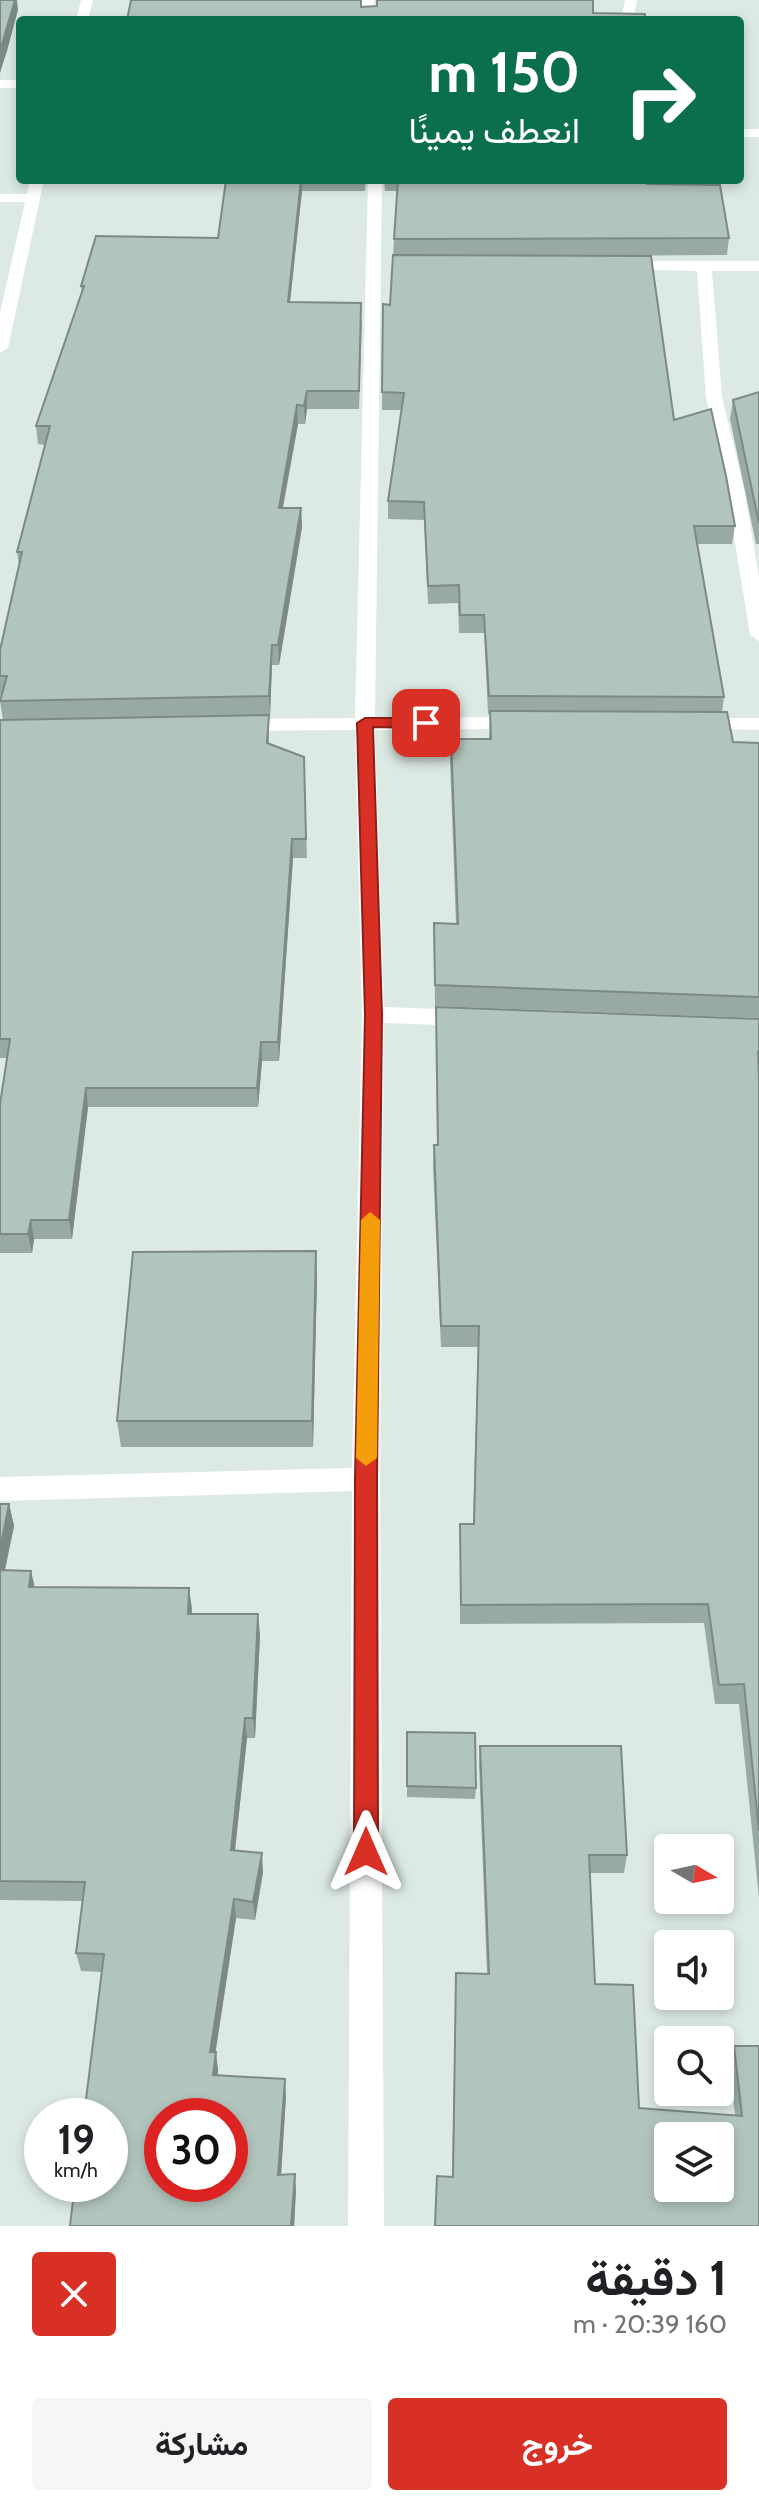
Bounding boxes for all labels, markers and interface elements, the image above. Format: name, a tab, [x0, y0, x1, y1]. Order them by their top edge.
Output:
text: 150 m	[428, 38, 580, 106]
icon: right	[608, 48, 712, 152]
text: انعطف يمينًا	[408, 108, 580, 152]
pin	[392, 689, 460, 757]
icon: arrive	[404, 701, 448, 745]
position arrow	[324, 1810, 408, 1894]
north arrow	[654, 1834, 734, 1914]
map controls	[654, 1834, 734, 2202]
button: sound	[654, 1930, 734, 2010]
button: search	[654, 2026, 734, 2106]
speed limit sign: 30	[144, 2098, 248, 2202]
text: 19	[57, 2115, 95, 2164]
button: layers	[654, 2122, 734, 2202]
text: km/h	[54, 2158, 98, 2182]
text: 1 دقيقة	[585, 2249, 727, 2307]
button: close	[32, 2252, 116, 2336]
text: 160 m · 20:39	[573, 2308, 727, 2340]
button: مشاركة	[32, 2398, 372, 2490]
button: خروج	[388, 2398, 727, 2490]

